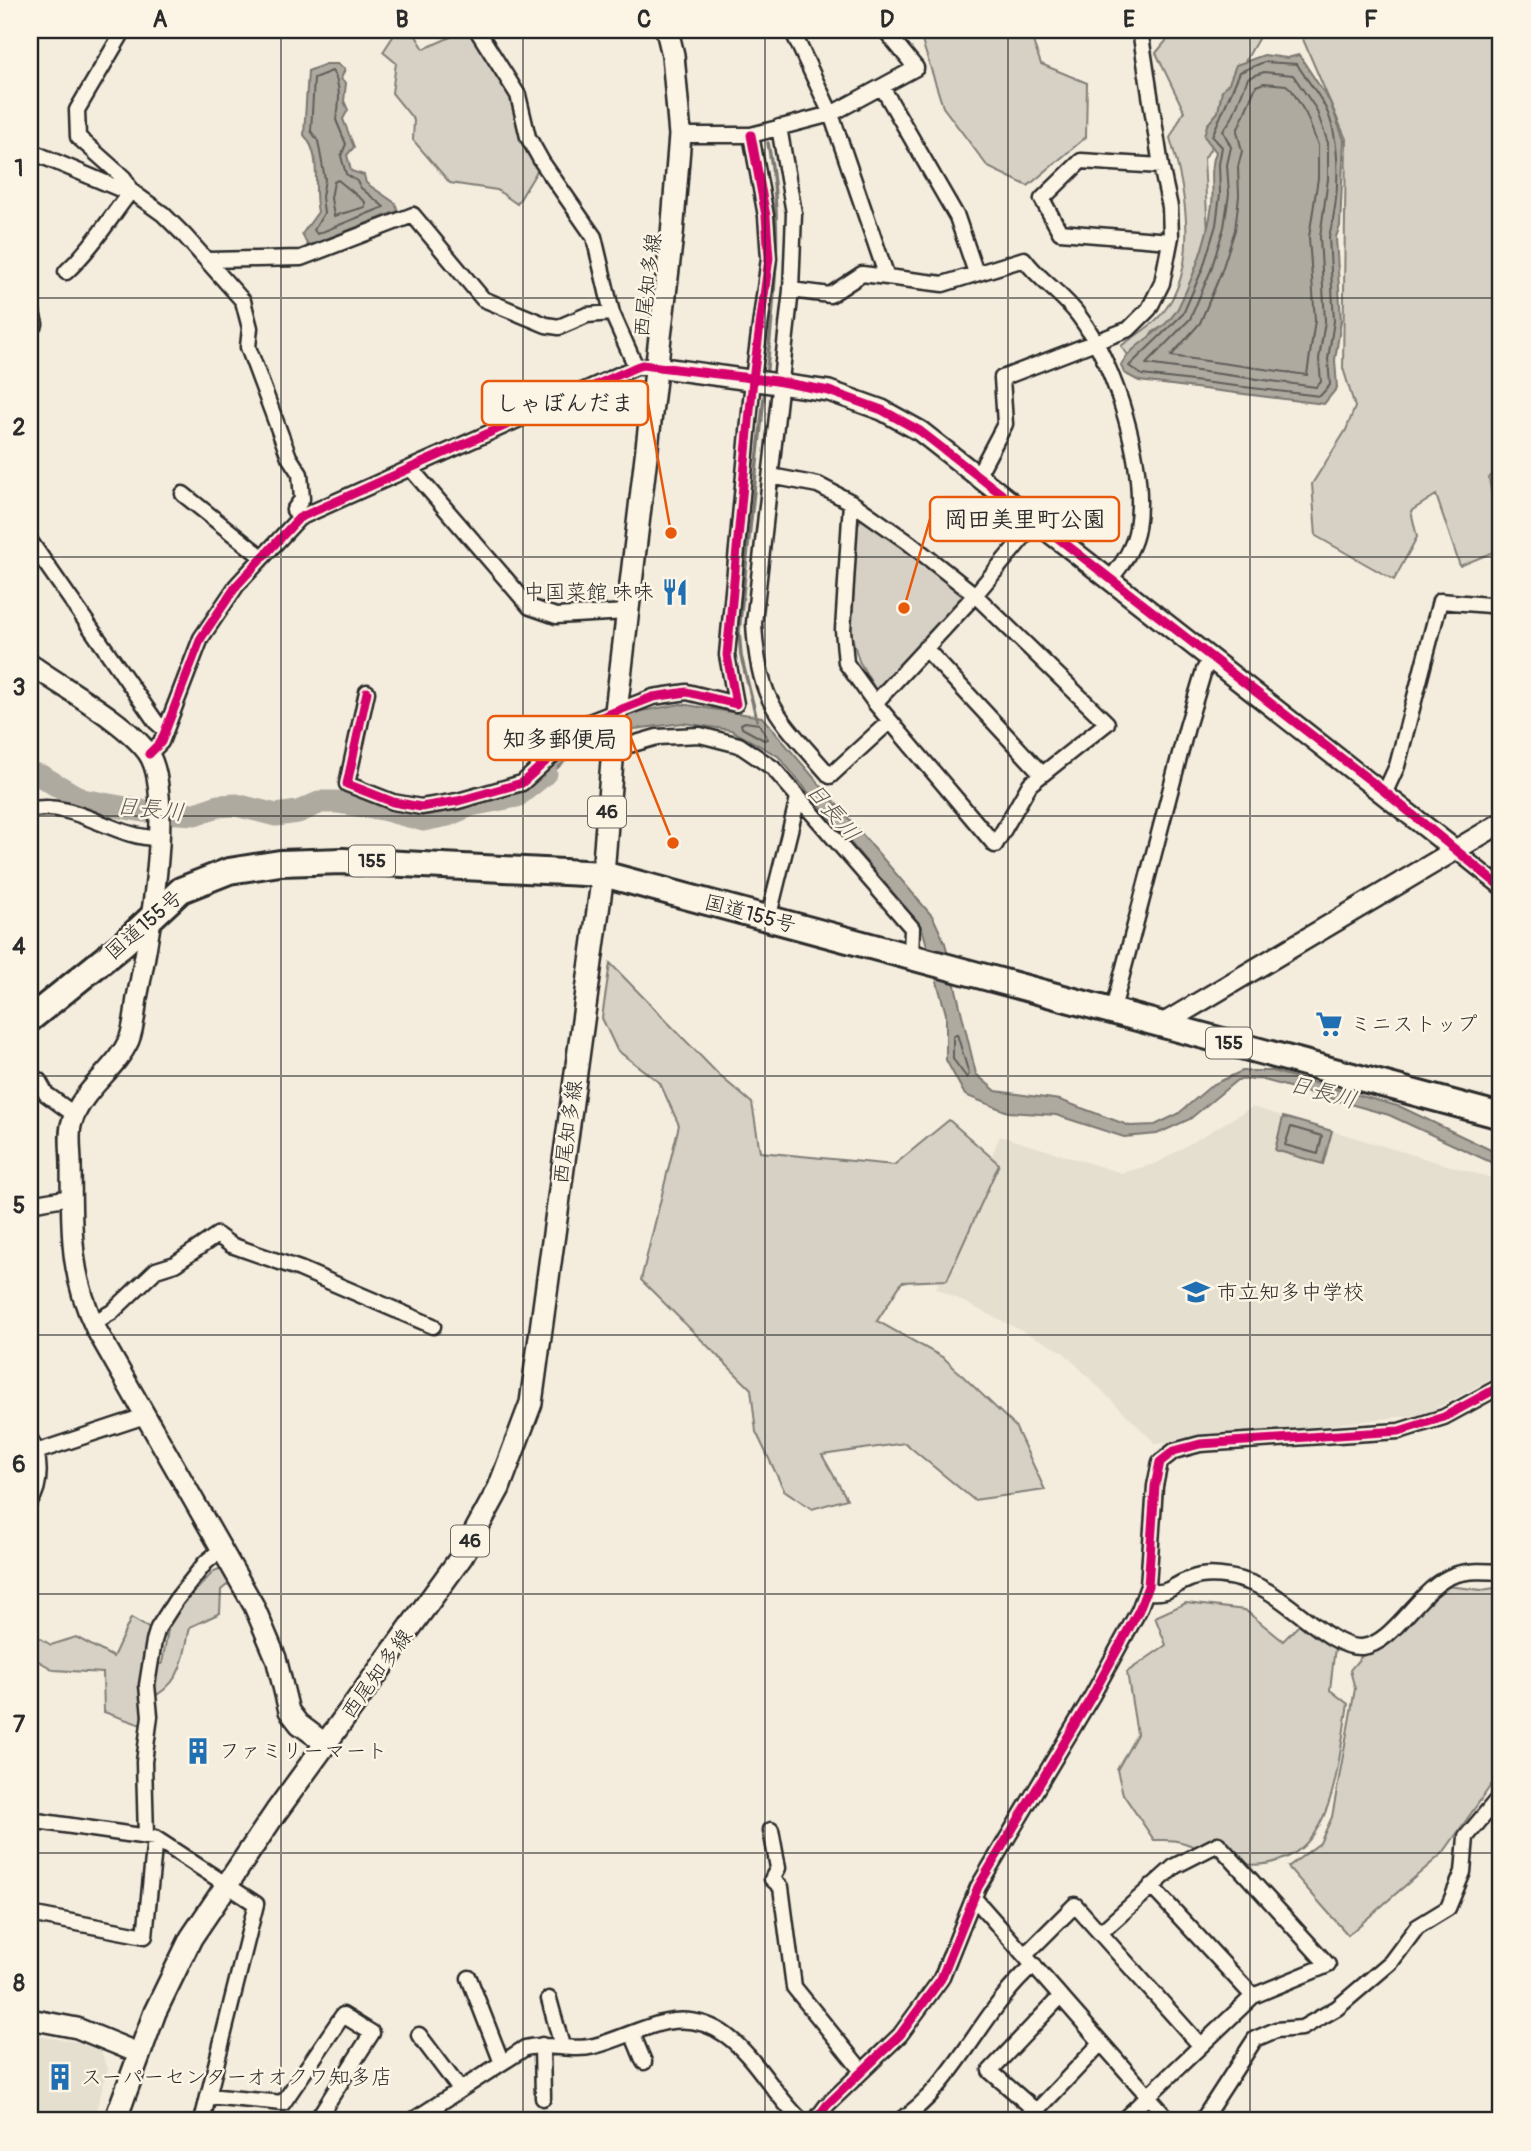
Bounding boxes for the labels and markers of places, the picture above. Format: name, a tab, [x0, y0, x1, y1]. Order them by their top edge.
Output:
callout: しゃぼんだま	[482, 381, 648, 425]
callout: 岡田美里町公園	[930, 497, 1119, 541]
restaurant icon: 中国菜館 味味	[660, 577, 690, 607]
place label: 中国菜館 味味	[523, 579, 654, 606]
callout: 知多郵便局	[488, 716, 631, 760]
supermarket icon: ミニストップ	[1314, 1009, 1344, 1039]
place label: ミニストップ	[1350, 1011, 1478, 1038]
school or university icon: 市立知多中学校	[1181, 1277, 1211, 1307]
place label: 市立知多中学校	[1217, 1279, 1364, 1306]
building icon: ファミリーマート	[183, 1736, 213, 1766]
place label: ファミリーマート	[219, 1738, 387, 1765]
building icon: スーパーセンターオオクワ知多店	[45, 2062, 75, 2092]
place label: スーパーセンターオオクワ知多店	[81, 2064, 392, 2091]

